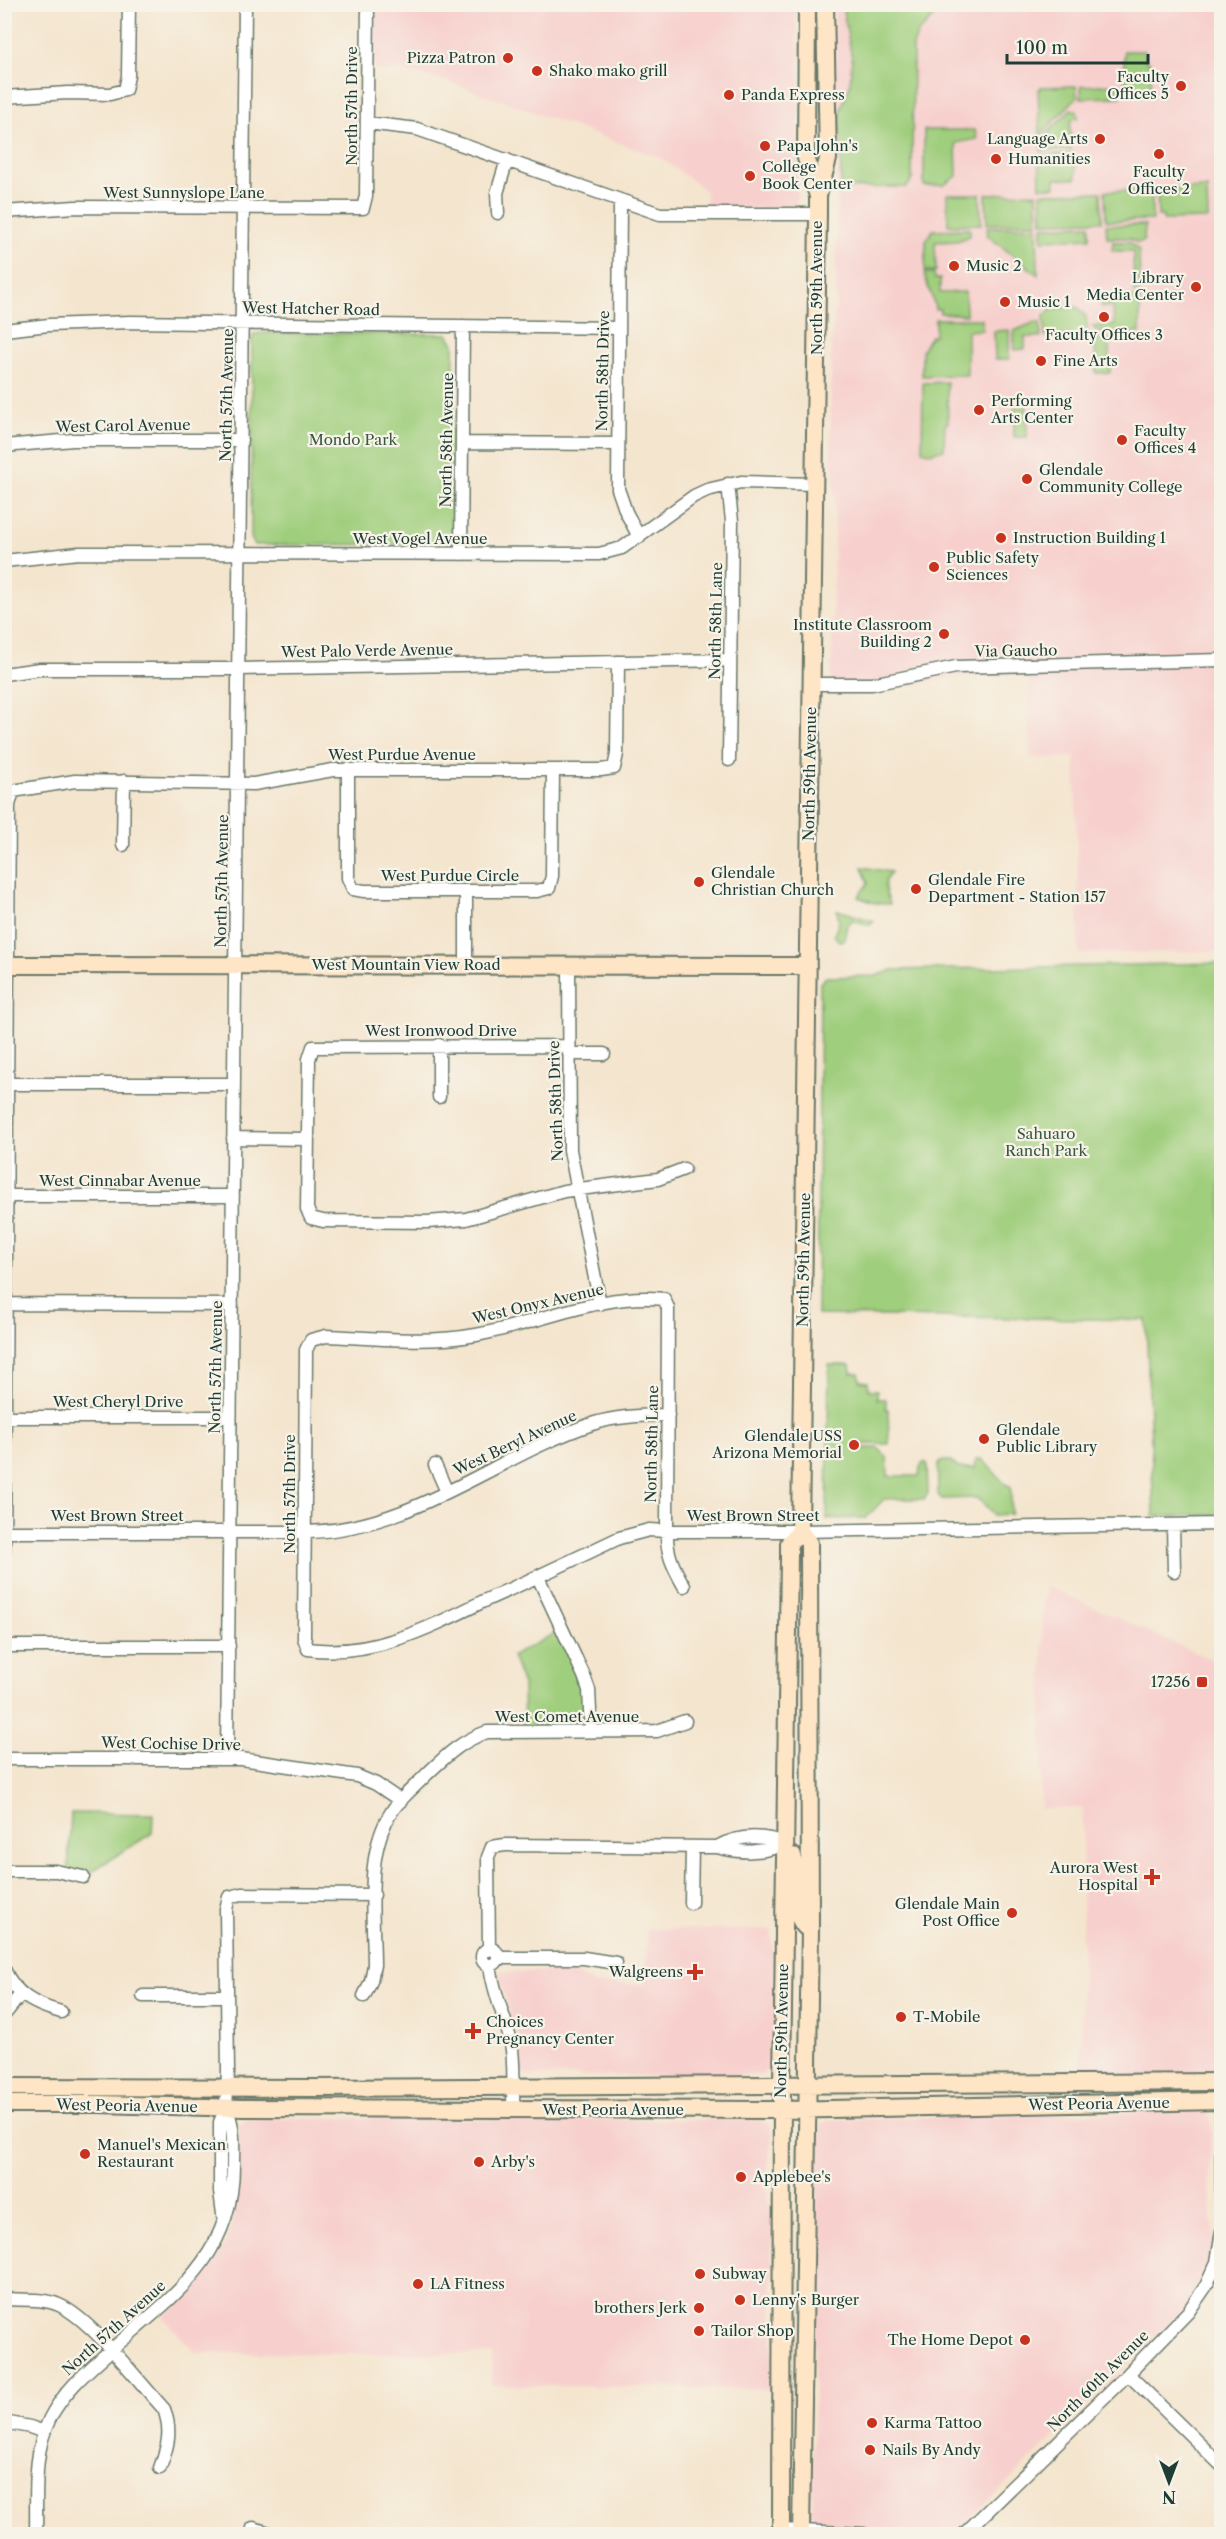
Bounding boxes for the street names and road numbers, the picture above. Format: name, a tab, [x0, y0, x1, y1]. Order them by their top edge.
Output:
street label: North 57th Drive	[342, 46, 361, 166]
street label: West Sunnyslope Lane	[102, 183, 265, 202]
street label: North 59th Avenue	[807, 221, 826, 355]
street label: West Hatcher Road	[241, 298, 380, 319]
street label: North 58th Drive	[592, 310, 613, 432]
street label: North 57th Avenue	[216, 328, 237, 462]
street label: North 58th Avenue	[436, 373, 457, 507]
street label: West Carol Avenue	[54, 415, 191, 436]
street label: West Vogel Avenue	[352, 529, 487, 548]
street label: North 58th Lane	[705, 562, 726, 680]
street label: West Palo Verde Avenue	[280, 639, 453, 662]
street label: Via Gaucho	[973, 640, 1058, 661]
street label: North 59th Avenue	[799, 707, 820, 841]
street label: West Purdue Avenue	[327, 745, 476, 764]
street label: North 57th Avenue	[211, 814, 232, 948]
street label: West Purdue Circle	[380, 866, 519, 885]
street label: West Mountain View Road	[310, 955, 501, 974]
street label: West Ironwood Drive	[364, 1021, 517, 1040]
street label: North 58th Drive	[544, 1040, 567, 1162]
street label: West Cinnabar Avenue	[38, 1171, 201, 1190]
street label: North 59th Avenue	[793, 1193, 814, 1327]
street label: West Onyx Avenue	[469, 1279, 605, 1328]
street label: North 57th Avenue	[205, 1300, 226, 1434]
street label: North 58th Lane	[641, 1385, 662, 1503]
street label: West Cheryl Drive	[52, 1392, 183, 1411]
street label: West Beryl Avenue	[449, 1406, 579, 1480]
street label: North 57th Drive	[280, 1434, 299, 1554]
street label: West Brown Street	[50, 1506, 184, 1525]
street label: West Brown Street	[686, 1506, 820, 1525]
street label: West Comet Avenue	[494, 1707, 639, 1726]
street label: West Cochise Drive	[100, 1733, 241, 1754]
street label: North 59th Avenue	[771, 1964, 792, 2098]
street label: West Peoria Avenue	[1027, 2093, 1170, 2114]
street label: West Peoria Avenue	[55, 2095, 198, 2116]
street label: West Peoria Avenue	[541, 2100, 684, 2119]
street label: North 57th Avenue	[58, 2276, 169, 2379]
street label: North 60th Avenue	[1043, 2326, 1152, 2435]

